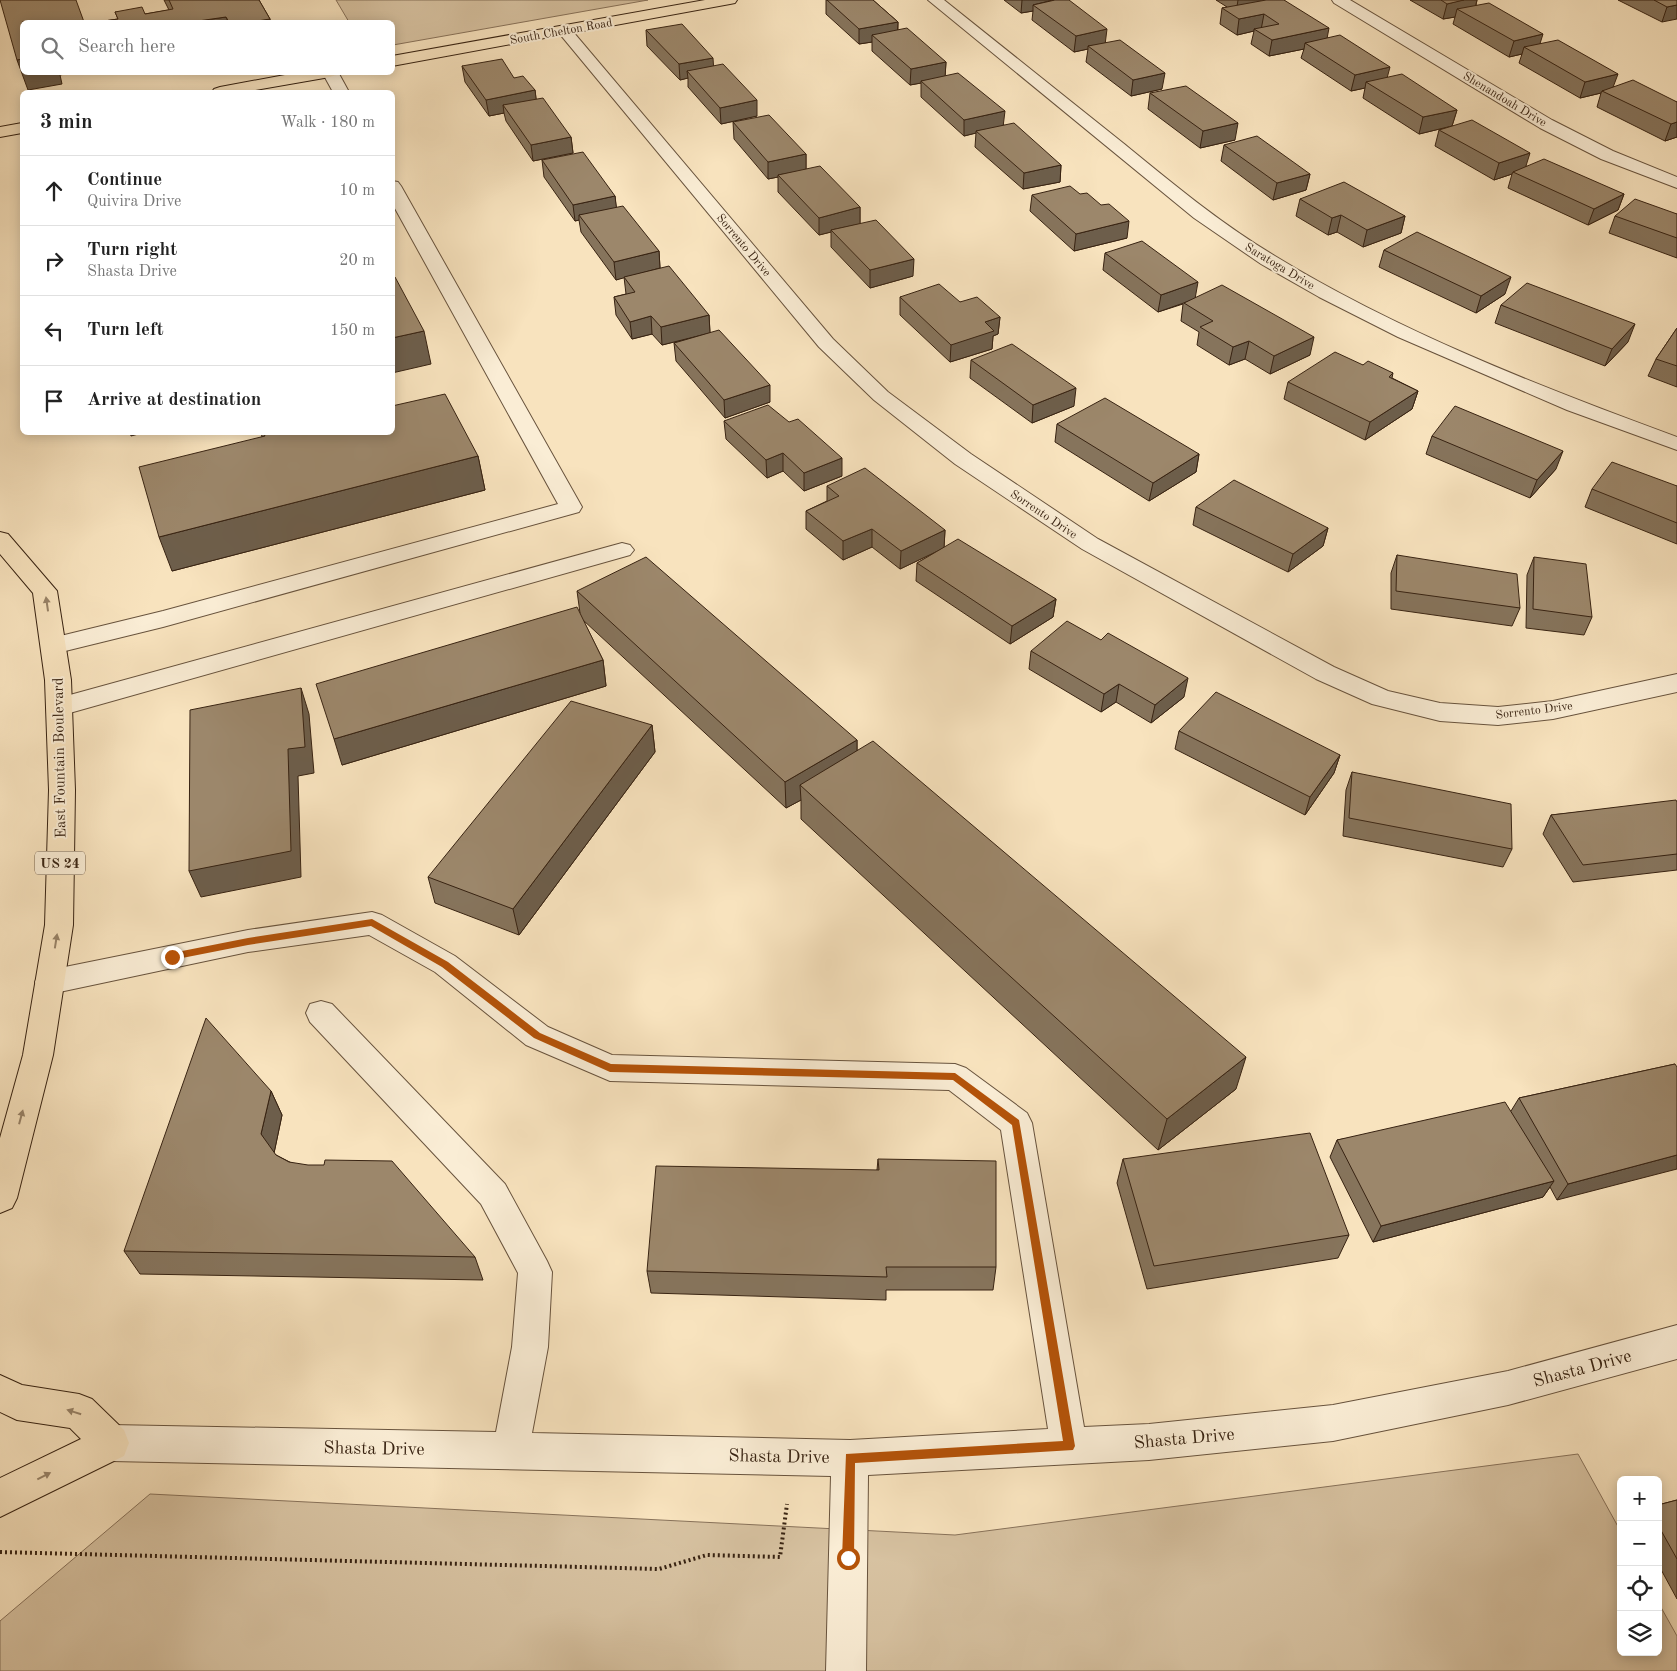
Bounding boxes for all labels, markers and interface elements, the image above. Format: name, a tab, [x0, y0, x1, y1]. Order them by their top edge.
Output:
street label: South Chelton Road	[509, 17, 613, 47]
search box	[20, 20, 395, 75]
icon: search	[38, 34, 66, 62]
text: Search here	[78, 38, 175, 57]
street label: Shenandoah Drive	[1461, 70, 1549, 130]
text: 3 min	[40, 112, 93, 133]
text: Walk · 180 m	[280, 115, 375, 131]
text: Continue	[87, 171, 162, 190]
icon: ahead	[40, 177, 68, 205]
text: 10 m	[339, 183, 375, 199]
text: Quivira Drive	[87, 194, 181, 210]
street label: Sorrento Drive	[714, 212, 773, 280]
text: Turn right	[87, 241, 177, 260]
street label: Saratoga Drive	[1243, 241, 1317, 293]
icon: right	[40, 247, 68, 275]
text: 20 m	[339, 253, 375, 269]
text: Shasta Drive	[87, 264, 177, 280]
icon: left	[40, 317, 68, 345]
text: Turn left	[87, 321, 164, 340]
text: 150 m	[330, 323, 375, 339]
icon: arrive	[40, 387, 68, 415]
text: Arrive at destination	[87, 391, 261, 410]
street label: Sorrento Drive	[1008, 488, 1079, 542]
one-way arrow	[43, 596, 51, 612]
street label: East Fountain Boulevard	[52, 677, 69, 839]
street label: Sorrento Drive	[1495, 700, 1574, 722]
road number: US 24	[35, 851, 85, 874]
one-way arrow	[53, 932, 61, 948]
route end	[161, 946, 184, 969]
one-way arrow	[18, 1109, 26, 1124]
street label: Shasta Drive	[1531, 1347, 1633, 1391]
one-way arrow	[66, 1408, 81, 1416]
street label: Shasta Drive	[1133, 1426, 1235, 1452]
street label: Shasta Drive	[323, 1439, 425, 1459]
street label: Shasta Drive	[728, 1447, 830, 1467]
one-way arrow	[36, 1472, 51, 1481]
map controls	[1617, 1476, 1662, 1656]
button: +	[1617, 1476, 1662, 1521]
button: −	[1617, 1521, 1662, 1566]
route start	[837, 1547, 860, 1570]
button: locate	[1617, 1566, 1662, 1611]
button: layers	[1617, 1611, 1662, 1656]

